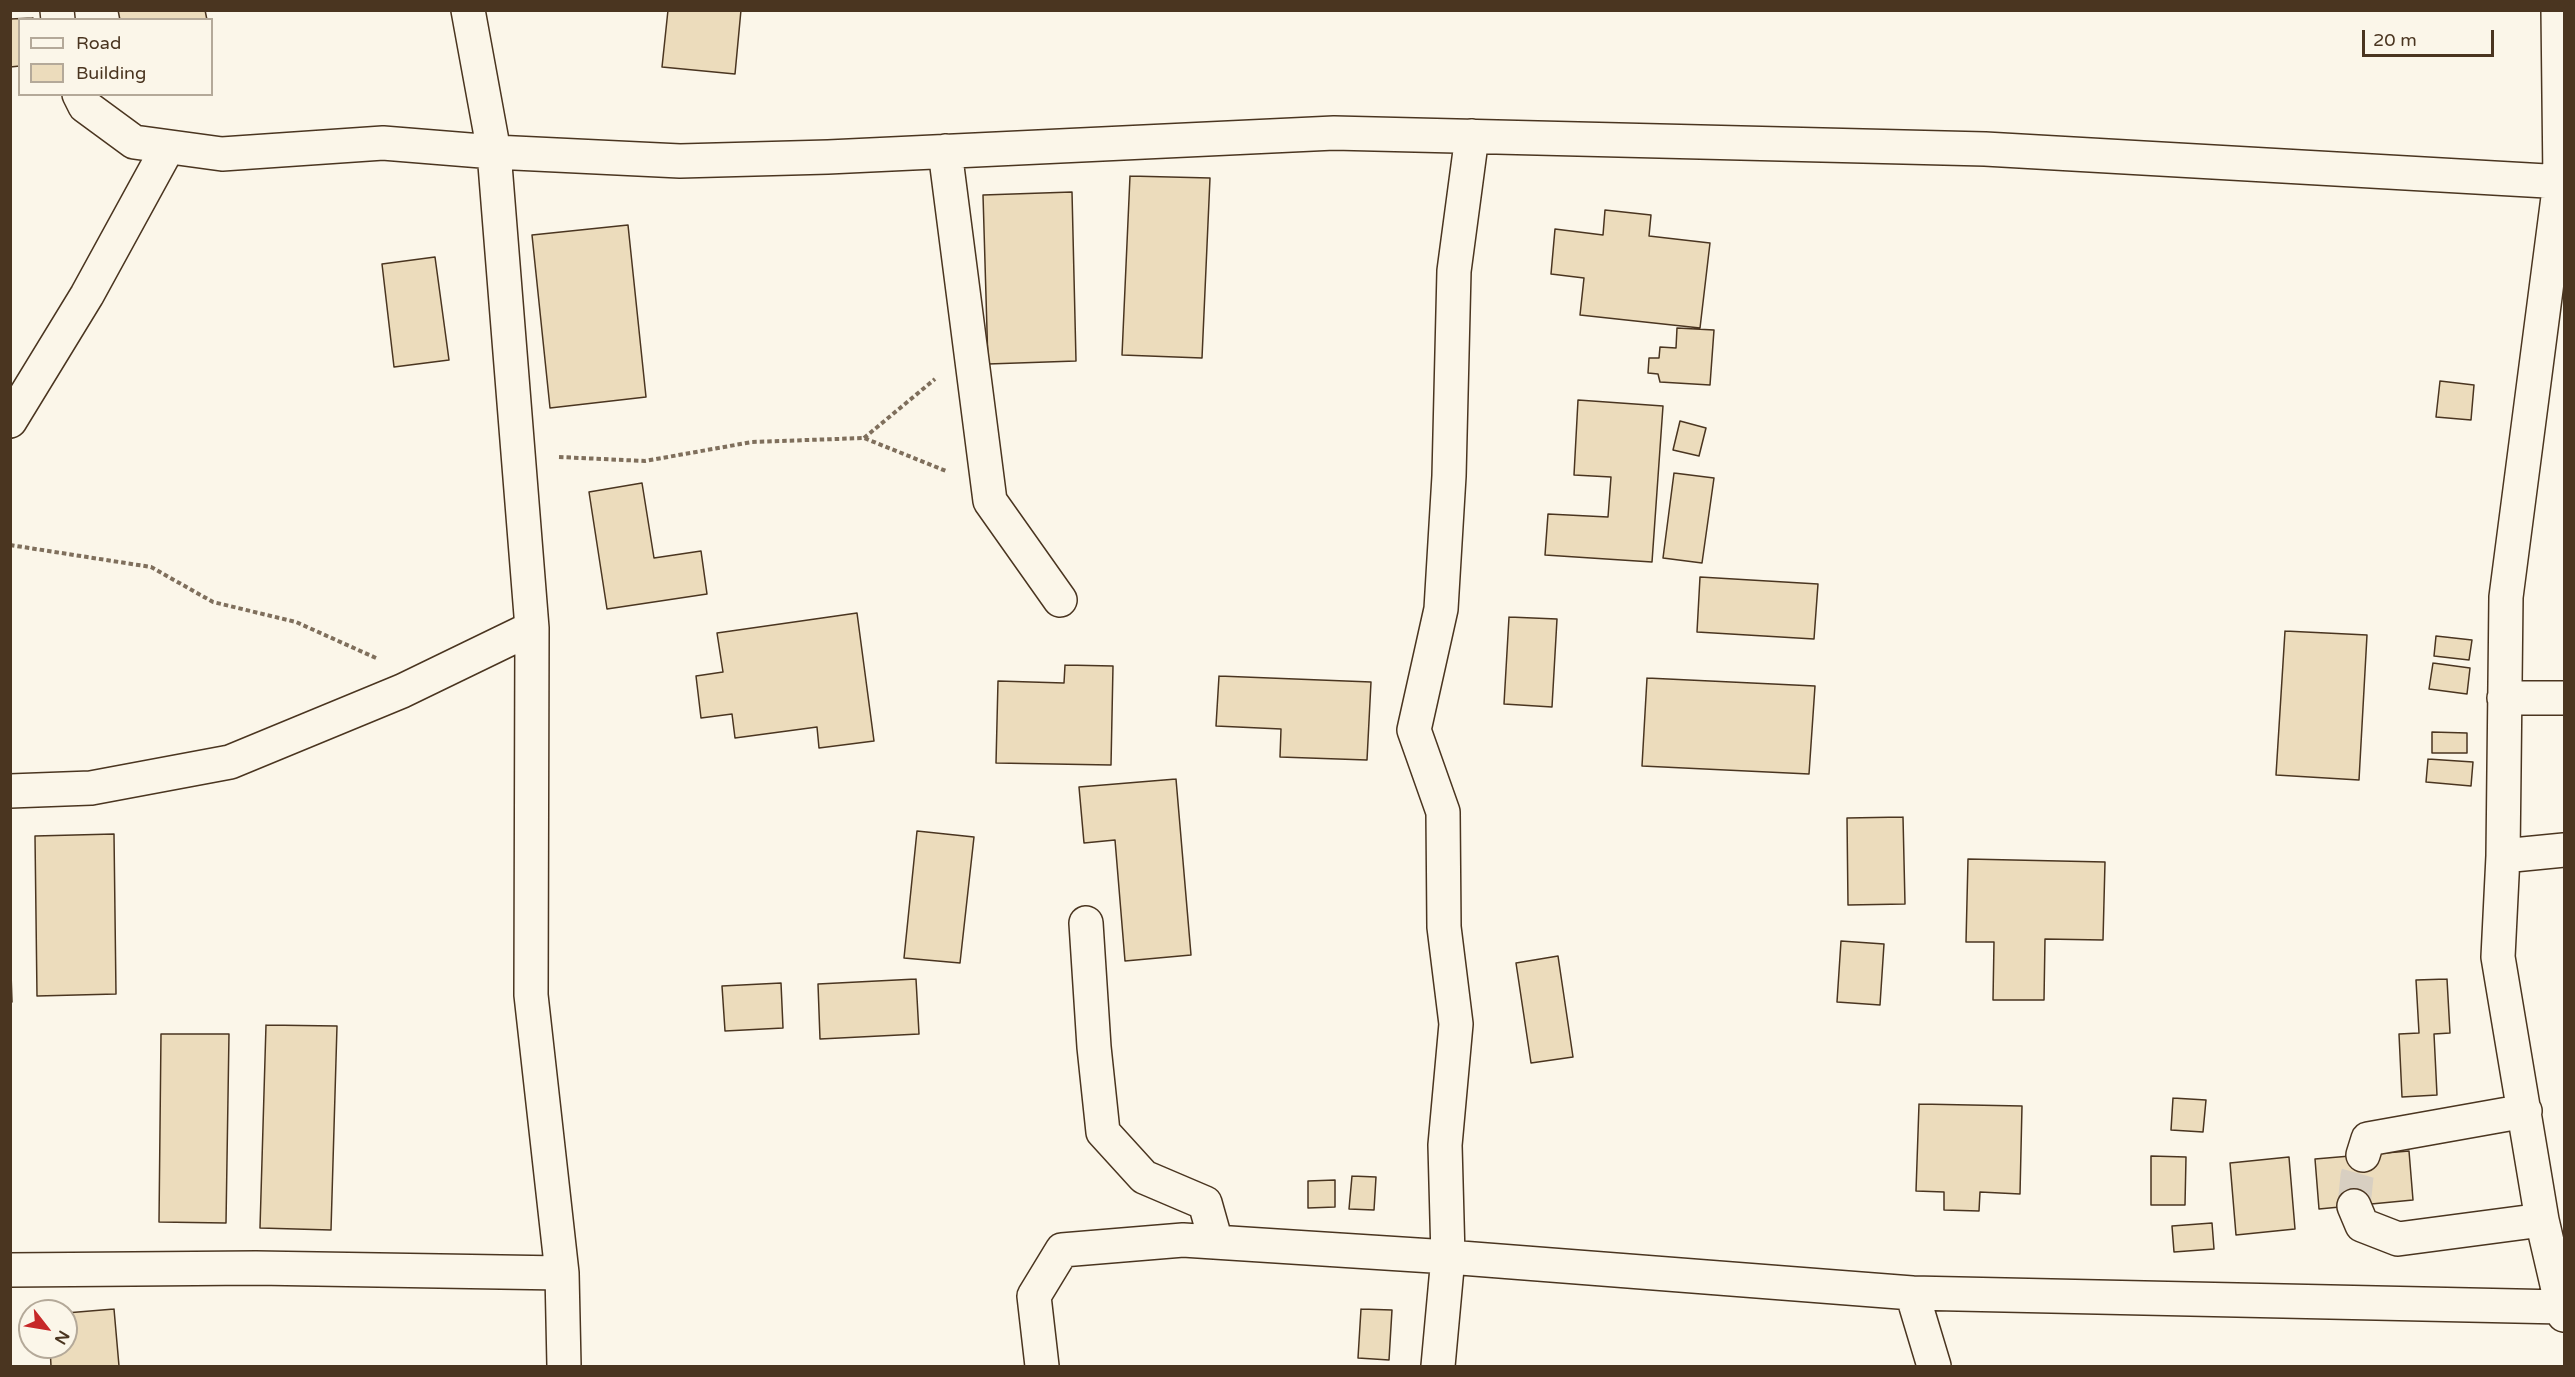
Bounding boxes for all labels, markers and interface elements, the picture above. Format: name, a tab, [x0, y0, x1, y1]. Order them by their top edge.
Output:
legend	[18, 18, 213, 96]
scale bar	[2365, 18, 2497, 56]
text: 20 m	[2373, 29, 2417, 51]
text: Road	[76, 32, 121, 54]
text: Building	[76, 62, 146, 84]
north arrow	[18, 1299, 78, 1359]
text: N	[50, 1327, 74, 1348]

